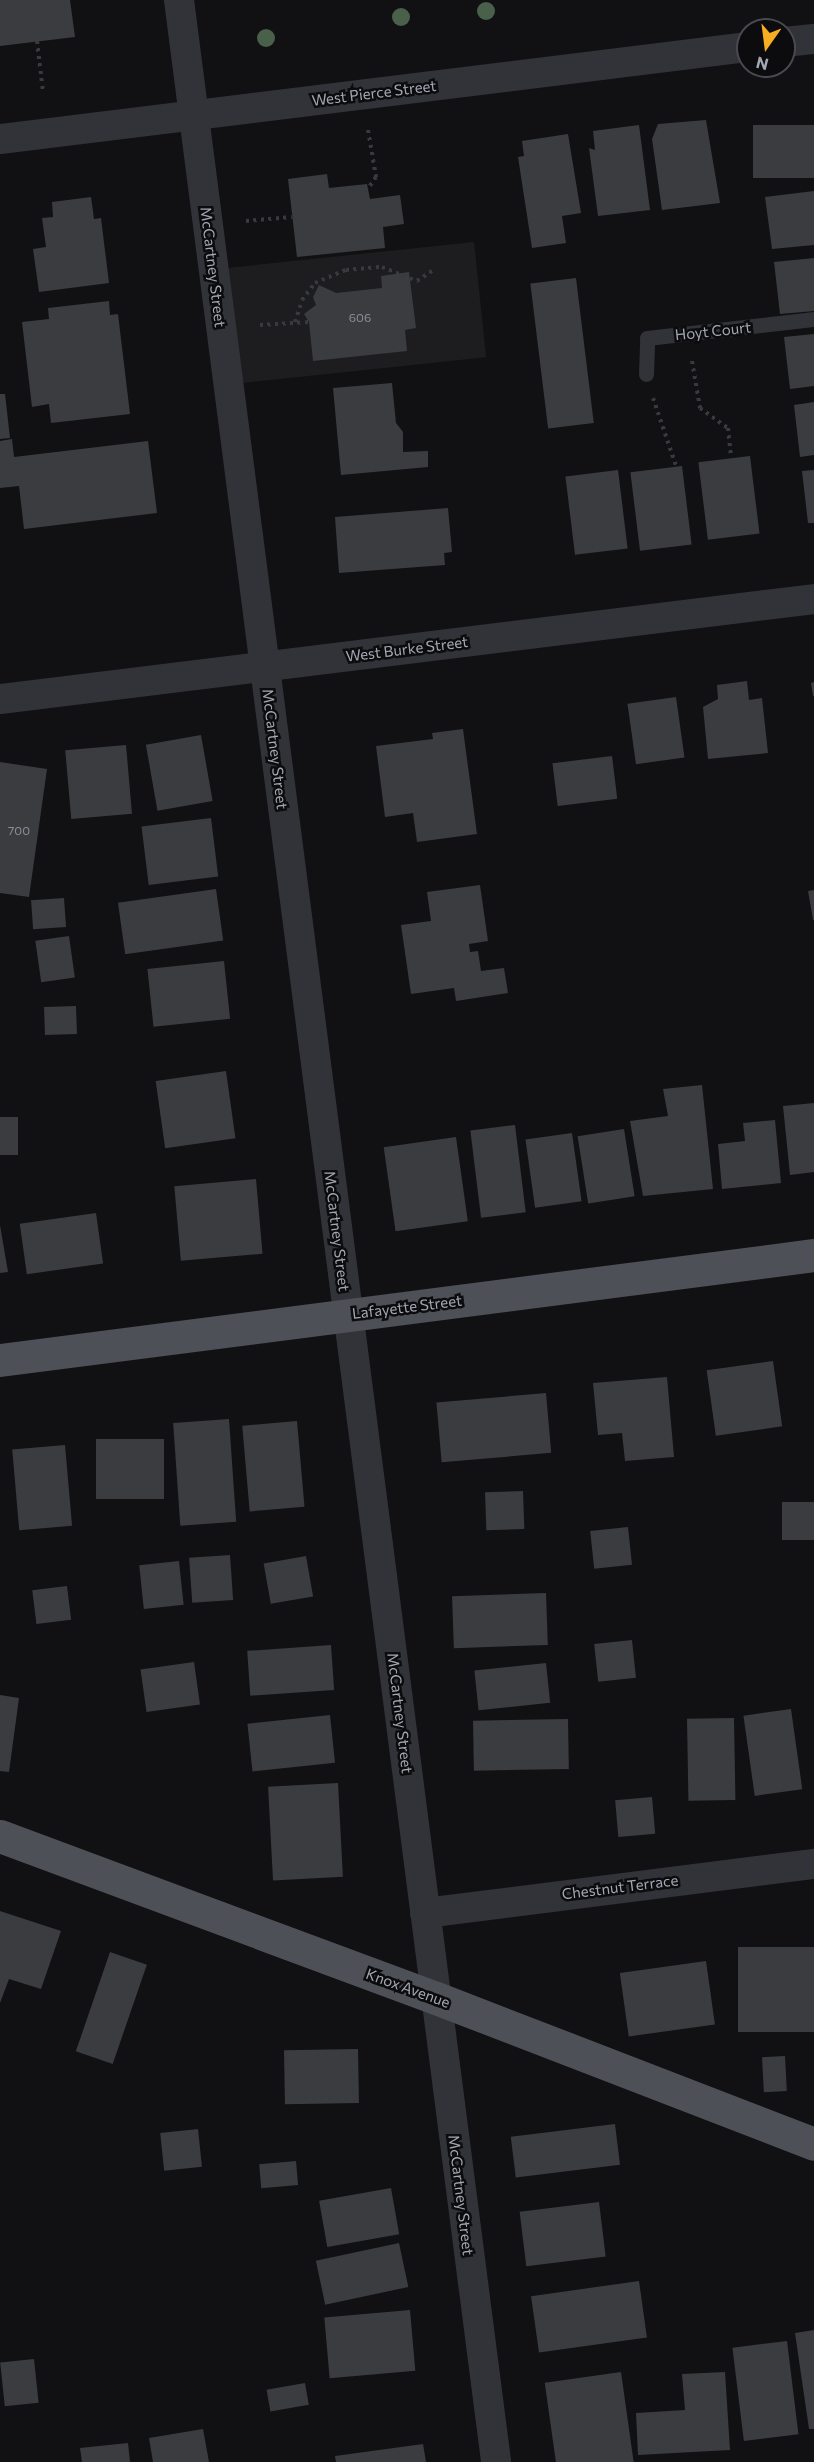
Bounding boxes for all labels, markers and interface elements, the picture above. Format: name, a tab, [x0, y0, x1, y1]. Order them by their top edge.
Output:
north arrow	[736, 18, 796, 78]
text: N	[754, 53, 770, 75]
street label: West Pierce Street	[311, 76, 437, 110]
street label: McCartney Street	[197, 206, 229, 328]
house number: 606	[349, 311, 371, 325]
street label: Hoyt Court	[674, 318, 752, 344]
street label: West Burke Street	[345, 633, 469, 665]
street label: McCartney Street	[259, 688, 291, 810]
house number: 700	[8, 824, 30, 838]
street label: McCartney Street	[321, 1170, 353, 1292]
street label: Lafayette Street	[351, 1291, 463, 1323]
street label: McCartney Street	[384, 1652, 416, 1774]
street label: Chestnut Terrace	[561, 1871, 679, 1903]
street label: Knox Avenue	[364, 1964, 452, 2012]
street label: McCartney Street	[445, 2134, 477, 2256]

